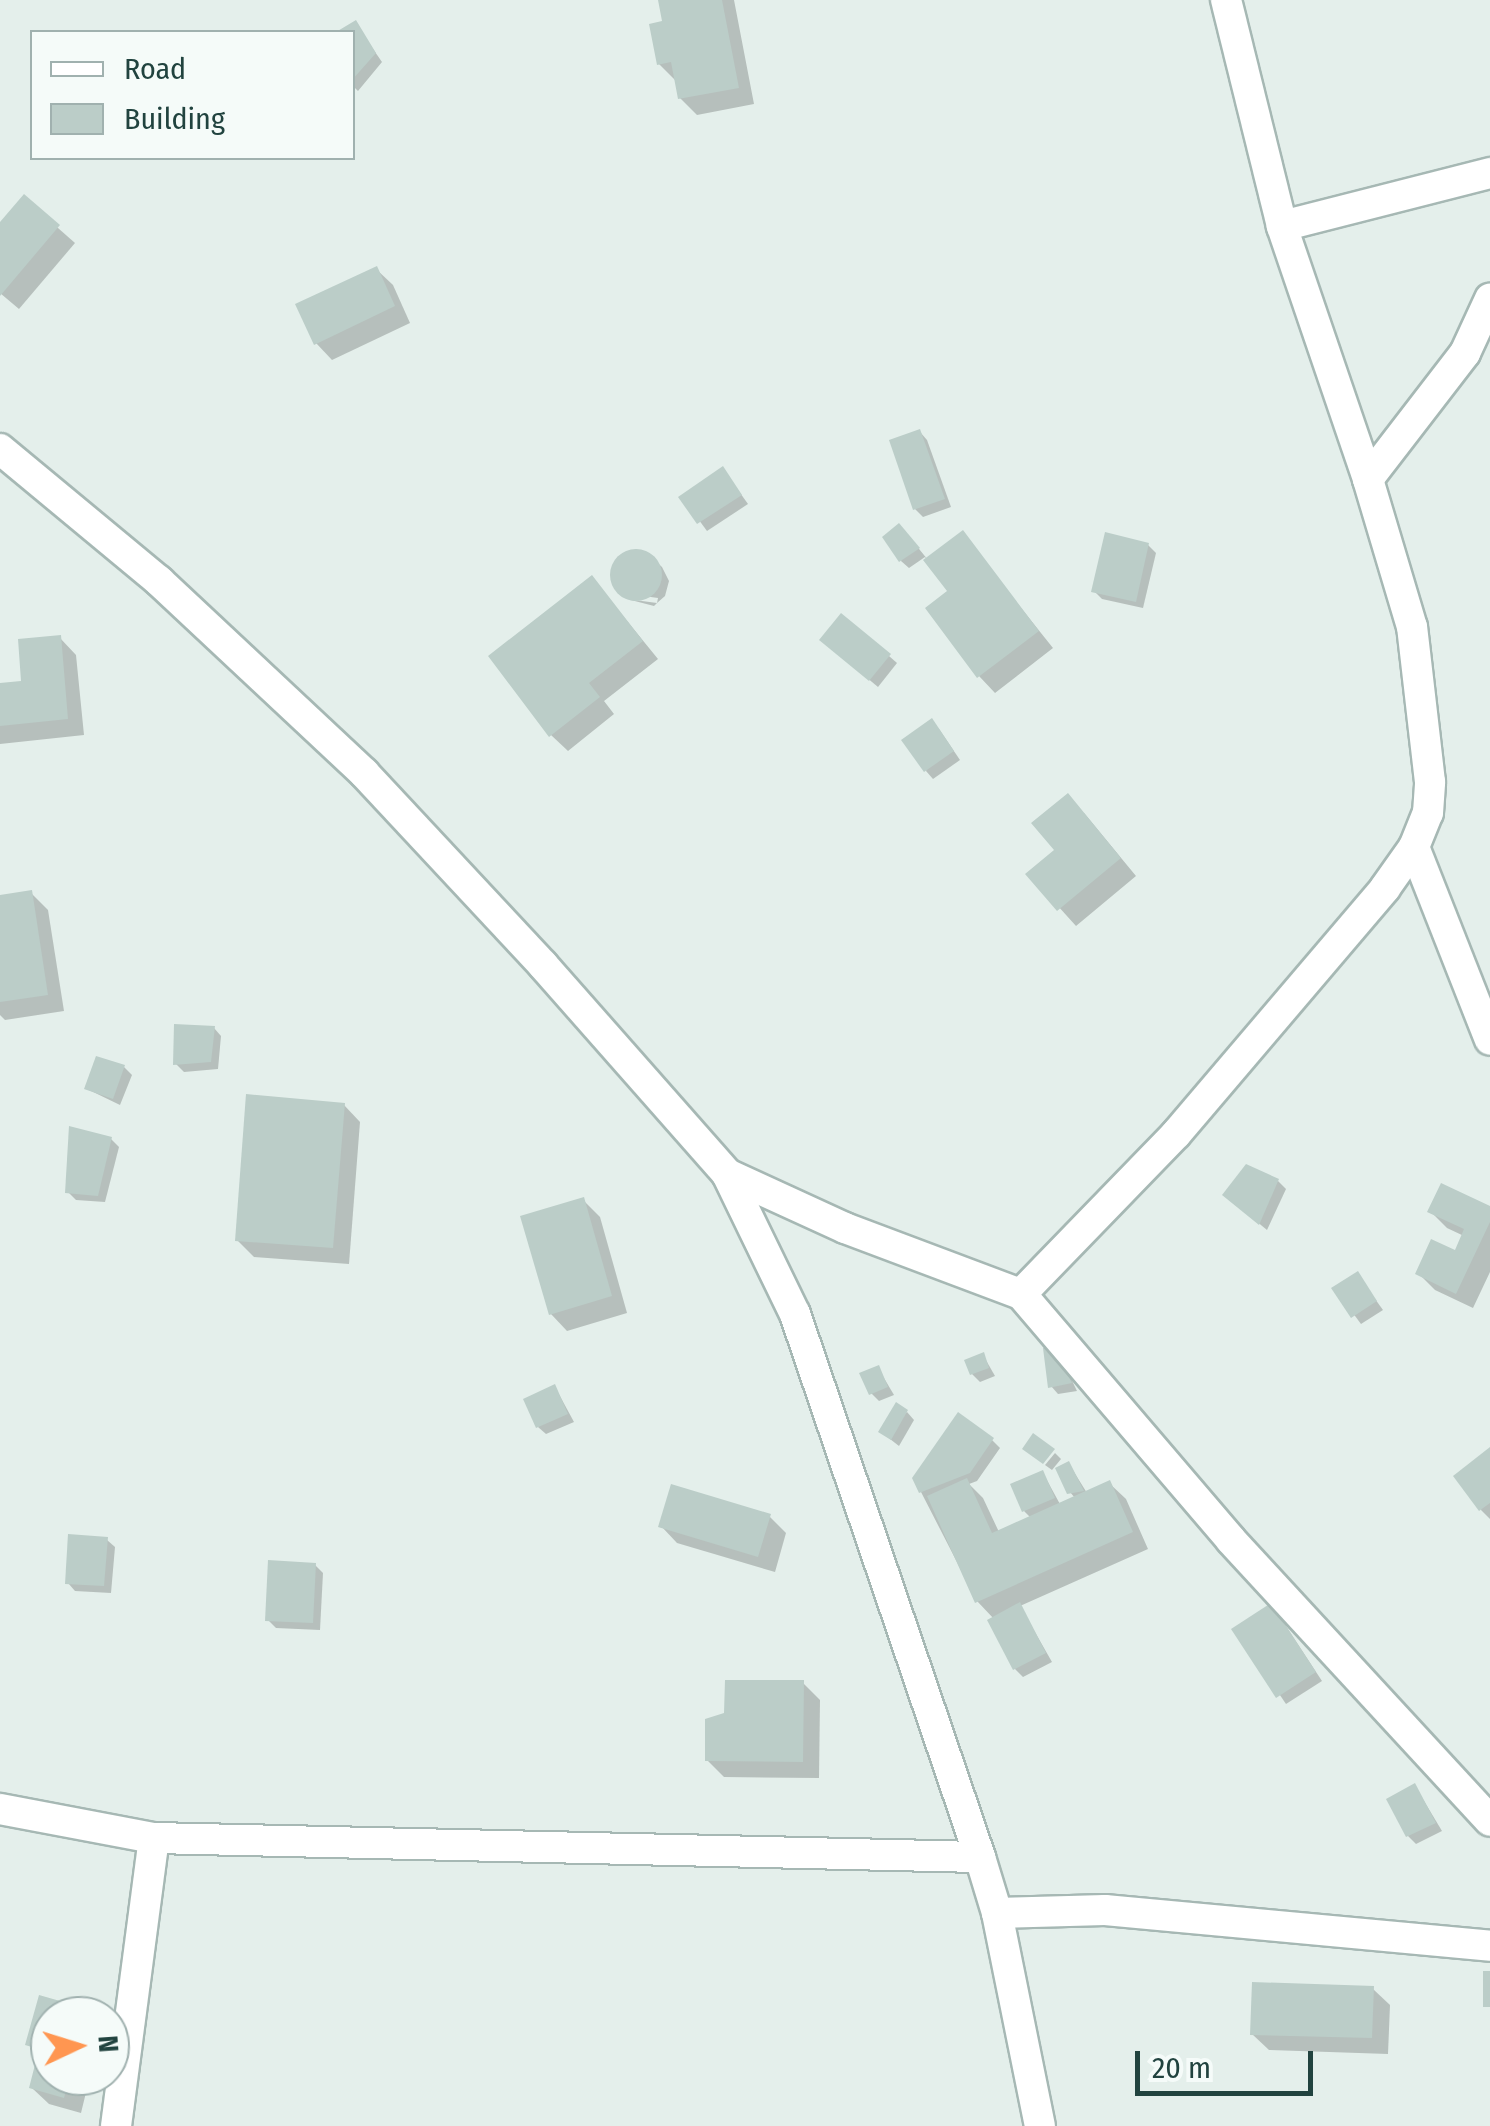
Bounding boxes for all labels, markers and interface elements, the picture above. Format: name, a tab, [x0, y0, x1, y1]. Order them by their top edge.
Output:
legend	[30, 30, 355, 160]
text: Road	[124, 51, 186, 87]
text: Building	[124, 101, 225, 137]
north arrow	[30, 1996, 130, 2096]
scale bar	[1140, 2031, 1318, 2093]
text: N	[91, 2034, 125, 2054]
text: 20 m	[1152, 2050, 1211, 2086]

